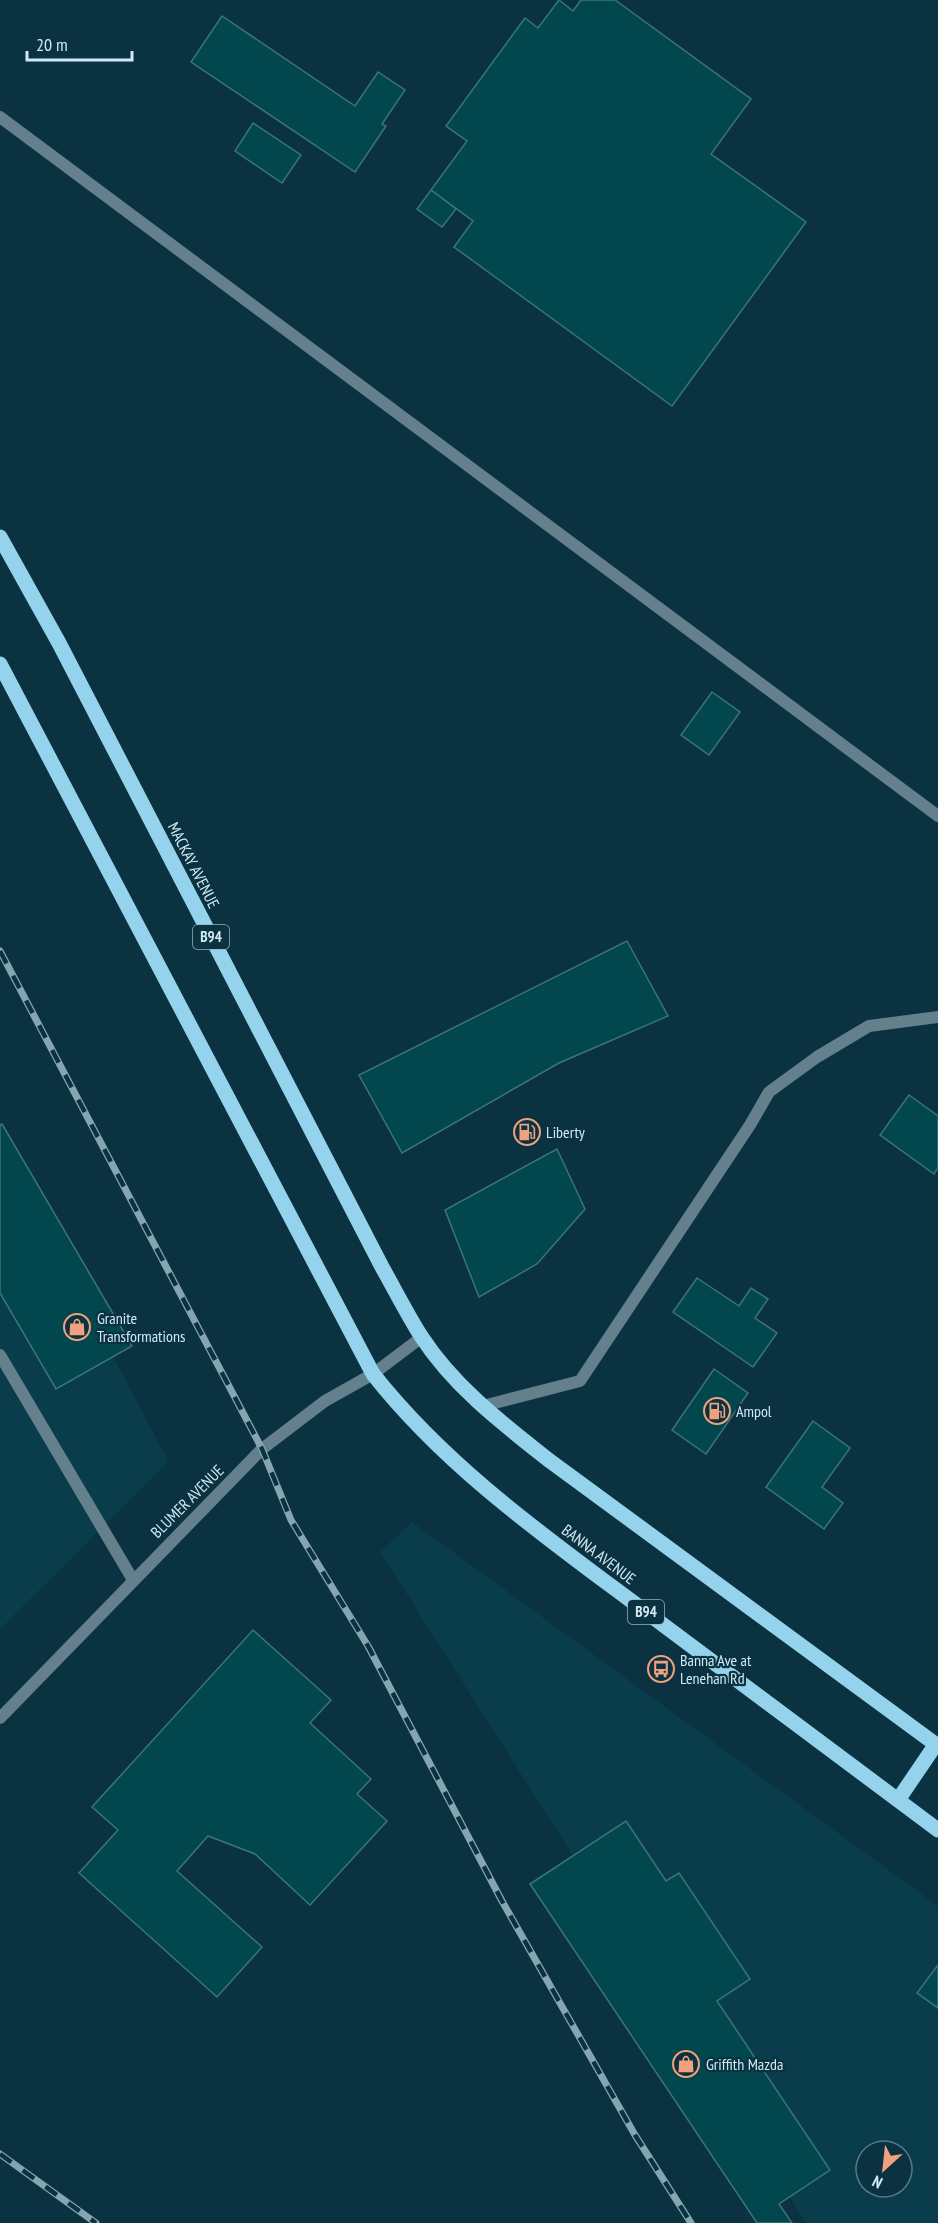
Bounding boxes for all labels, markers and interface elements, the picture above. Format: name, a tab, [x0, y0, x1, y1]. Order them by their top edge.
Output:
scale bar	[27, 24, 132, 62]
text: 20 m	[36, 33, 68, 56]
street label: MACKAY AVENUE	[164, 819, 224, 911]
road number: B94	[193, 925, 229, 949]
fuel station icon: Liberty	[512, 1117, 542, 1147]
place label: Liberty	[546, 1122, 585, 1142]
place label: Granite Transformations	[97, 1308, 185, 1346]
shop icon: Granite Transformations	[62, 1312, 92, 1342]
fuel station icon: Ampol	[702, 1396, 732, 1426]
place label: Ampol	[736, 1401, 772, 1421]
street label: BLUMER AVENUE	[146, 1460, 228, 1542]
street label: BANNA AVENUE	[558, 1520, 640, 1588]
road number: B94	[628, 1600, 664, 1624]
place label: Banna Ave at Lenehan Rd	[680, 1650, 752, 1688]
bus stop icon: Banna Ave at Lenehan Rd	[646, 1654, 676, 1684]
shop icon: Griffith Mazda	[671, 2049, 701, 2079]
place label: Griffith Mazda	[706, 2054, 783, 2074]
north arrow	[854, 2139, 914, 2199]
text: N	[869, 2171, 886, 2193]

